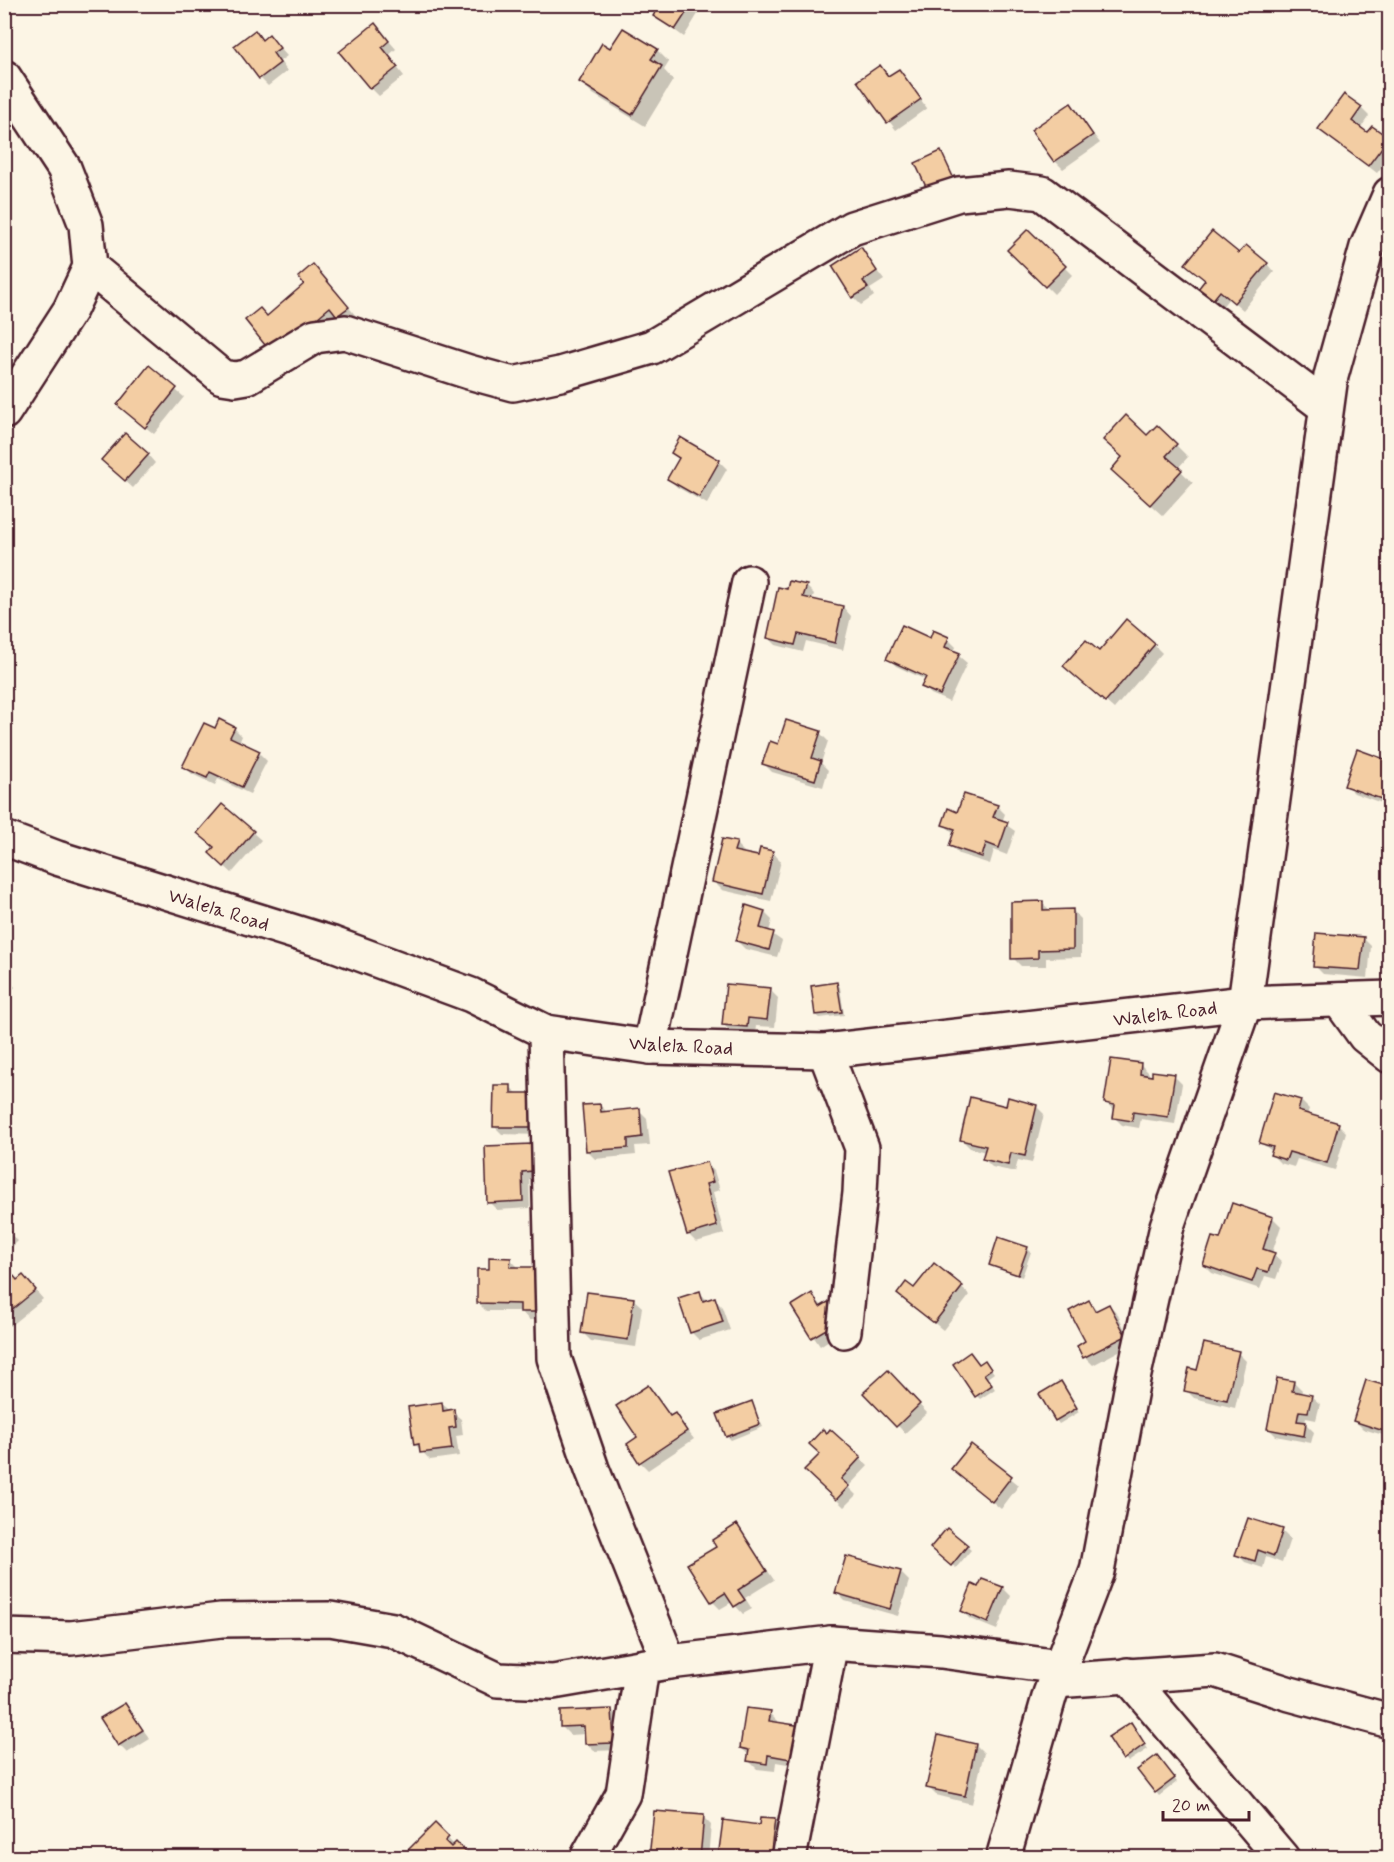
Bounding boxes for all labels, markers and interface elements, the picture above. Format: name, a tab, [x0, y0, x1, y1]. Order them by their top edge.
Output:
street label: Walela Road	[165, 882, 272, 939]
street label: Walela Road	[1112, 995, 1219, 1034]
street label: Walela Road	[628, 1030, 734, 1063]
scale bar	[1163, 1784, 1248, 1822]
text: 20 m	[1172, 1794, 1210, 1818]

